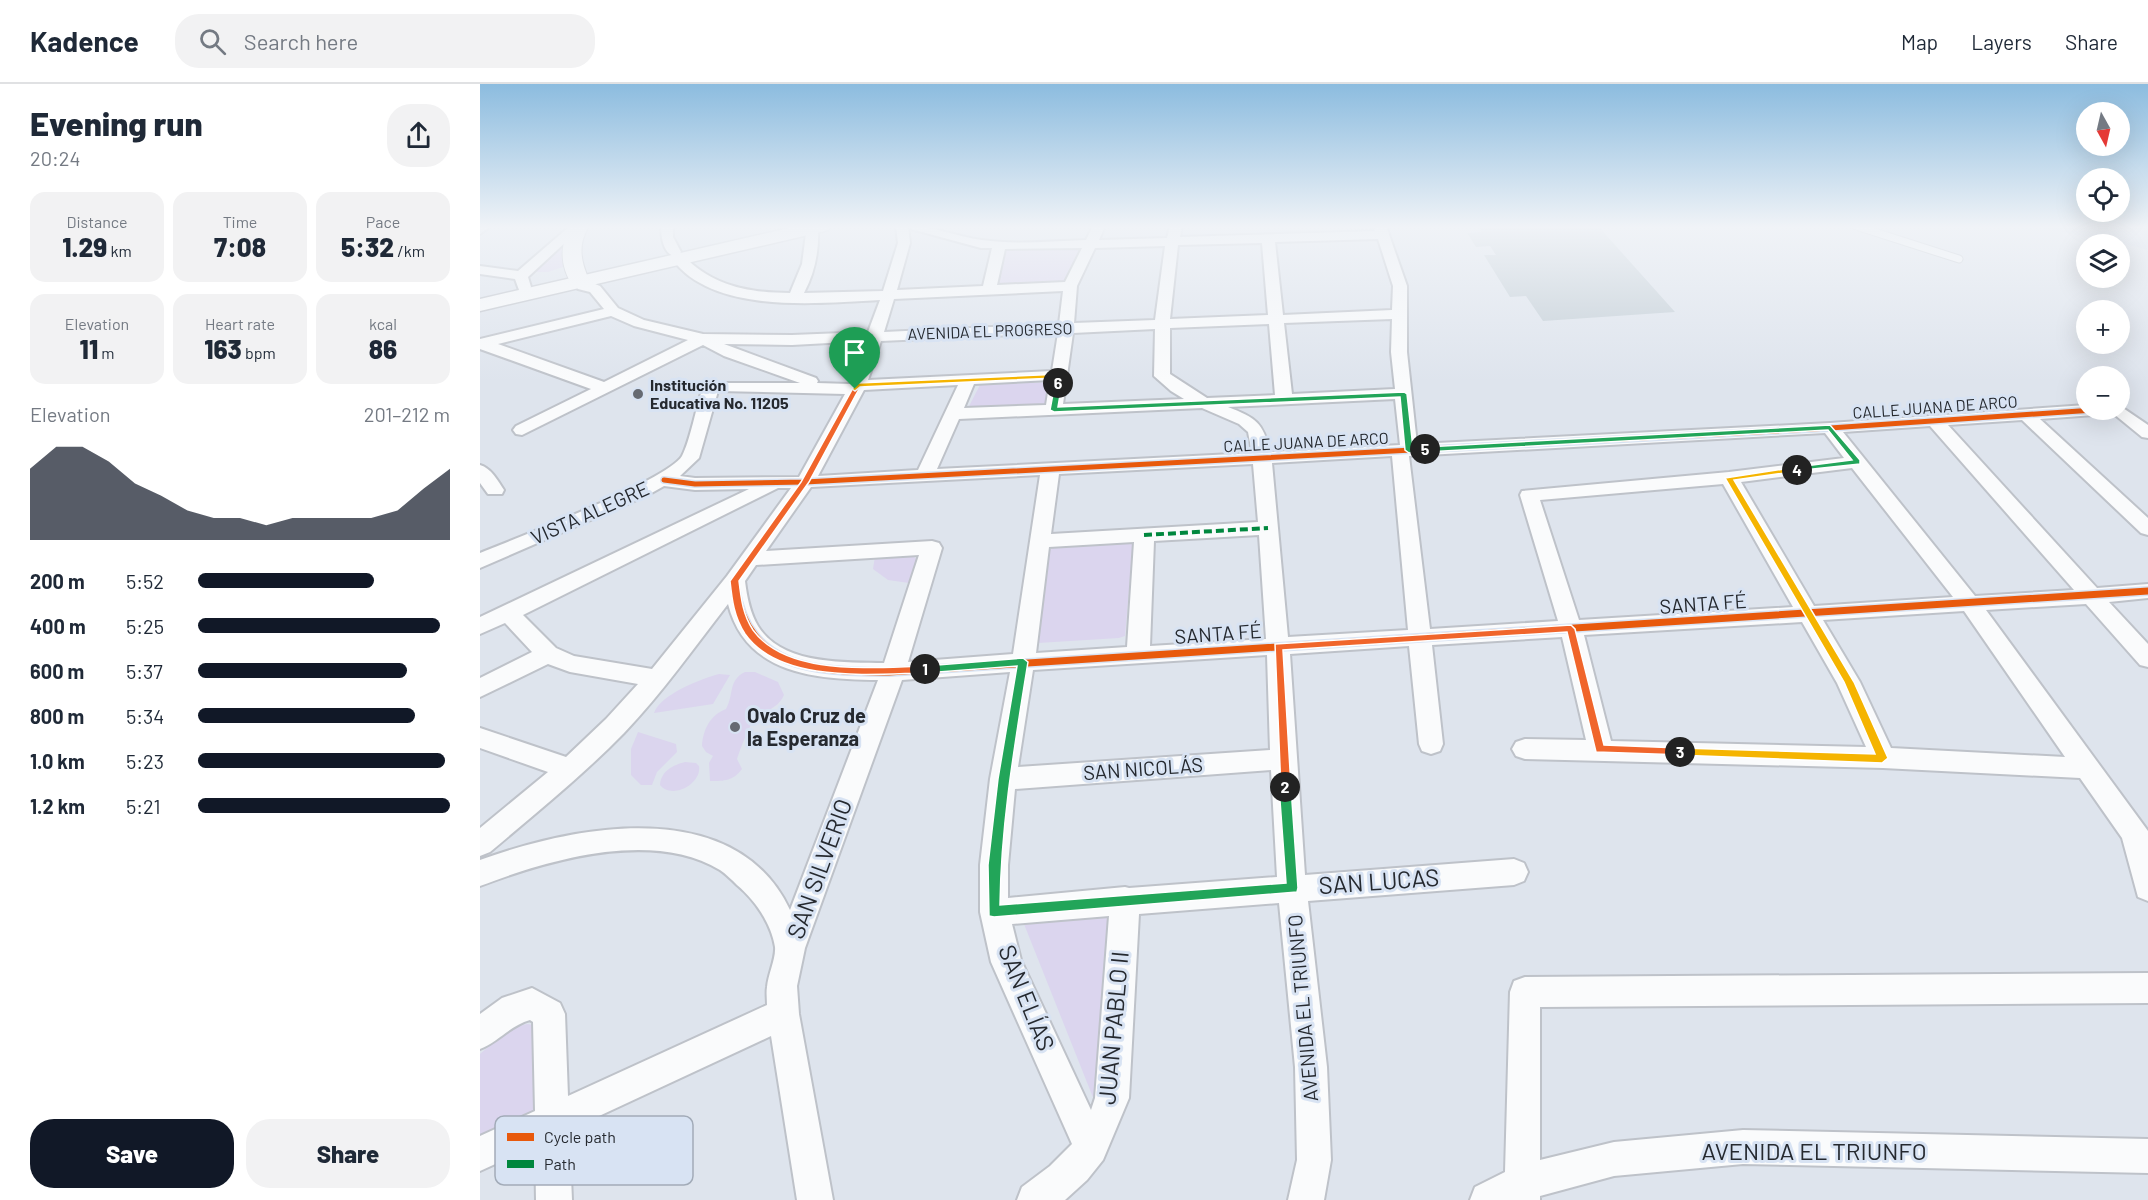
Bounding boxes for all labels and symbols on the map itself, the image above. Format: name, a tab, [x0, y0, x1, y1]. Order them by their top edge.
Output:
north arrow	[2076, 102, 2130, 156]
street label: AVENIDA EL PROGRESO	[907, 318, 1073, 343]
pin	[829, 327, 880, 389]
pin: 6	[1043, 368, 1073, 398]
place label: Institución Educativa No. 11205	[650, 375, 789, 412]
marker: Institución Educativa No. 11205	[631, 387, 645, 401]
street label: CALLE JUANA DE ARCO	[1852, 391, 2018, 422]
street label: CALLE JUANA DE ARCO	[1223, 428, 1389, 455]
pin: 5	[1410, 434, 1440, 464]
pin: 4	[1782, 455, 1812, 485]
street label: VISTA ALEGRE	[527, 475, 652, 549]
street label: SANTA FÉ	[1659, 588, 1747, 618]
street label: SANTA FÉ	[1174, 618, 1262, 648]
pin: 1	[910, 654, 940, 684]
place label: Ovalo Cruz de la Esperanza	[747, 703, 866, 750]
marker: Ovalo Cruz de la Esperanza	[728, 720, 742, 734]
pin: 3	[1665, 737, 1695, 767]
street label: SAN NICOLÁS	[1082, 752, 1204, 784]
pin: 2	[1270, 772, 1300, 802]
street label: SAN SILVERIO	[780, 795, 857, 942]
street label: SAN LUCAS	[1318, 862, 1440, 899]
street label: AVENIDA EL TRIUNFO	[1282, 914, 1322, 1103]
street label: SAN ELÍAS	[993, 940, 1062, 1055]
street label: JUAN PABLO II	[1091, 950, 1134, 1106]
legend	[495, 1116, 693, 1185]
text: Cycle path	[544, 1127, 616, 1146]
street label: AVENIDA EL TRIUNFO	[1701, 1136, 1927, 1165]
text: Path	[544, 1154, 576, 1173]

